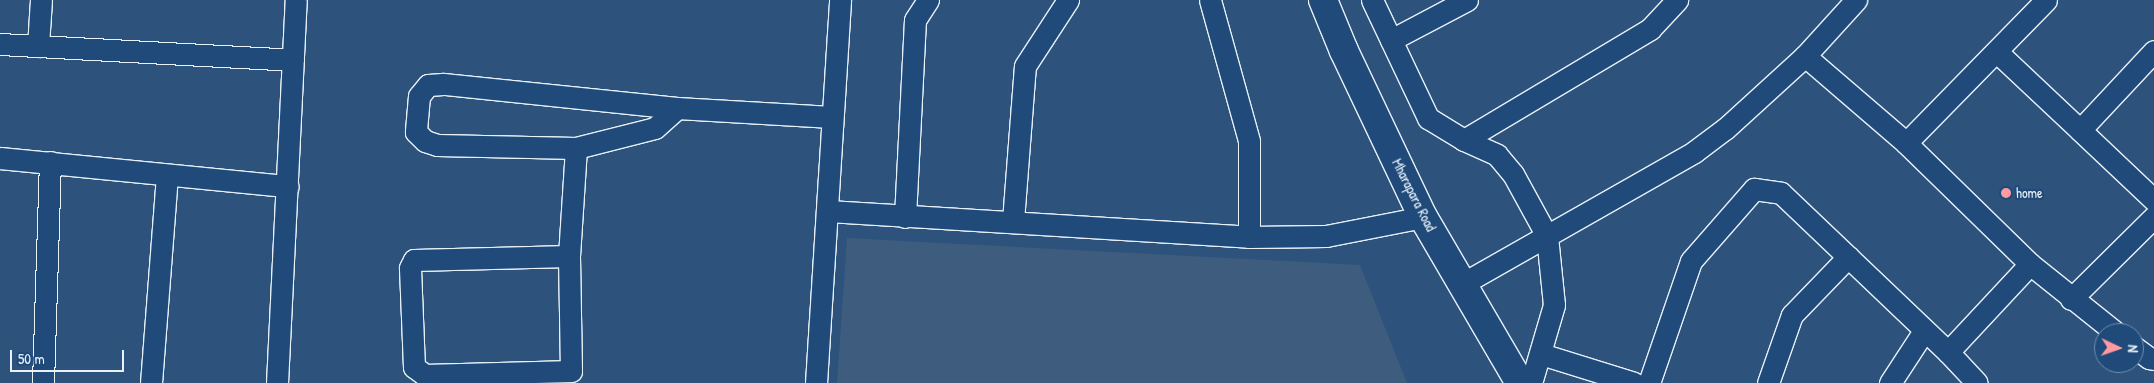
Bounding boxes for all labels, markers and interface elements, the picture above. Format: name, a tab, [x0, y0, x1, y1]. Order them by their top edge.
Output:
street label: Mharapara Road	[1389, 156, 1439, 234]
place label: home	[2016, 185, 2043, 201]
marker: home	[2000, 187, 2012, 199]
north arrow	[2094, 323, 2144, 373]
scale bar	[12, 340, 126, 372]
text: N	[2124, 345, 2143, 353]
text: 50 m	[18, 348, 45, 369]

